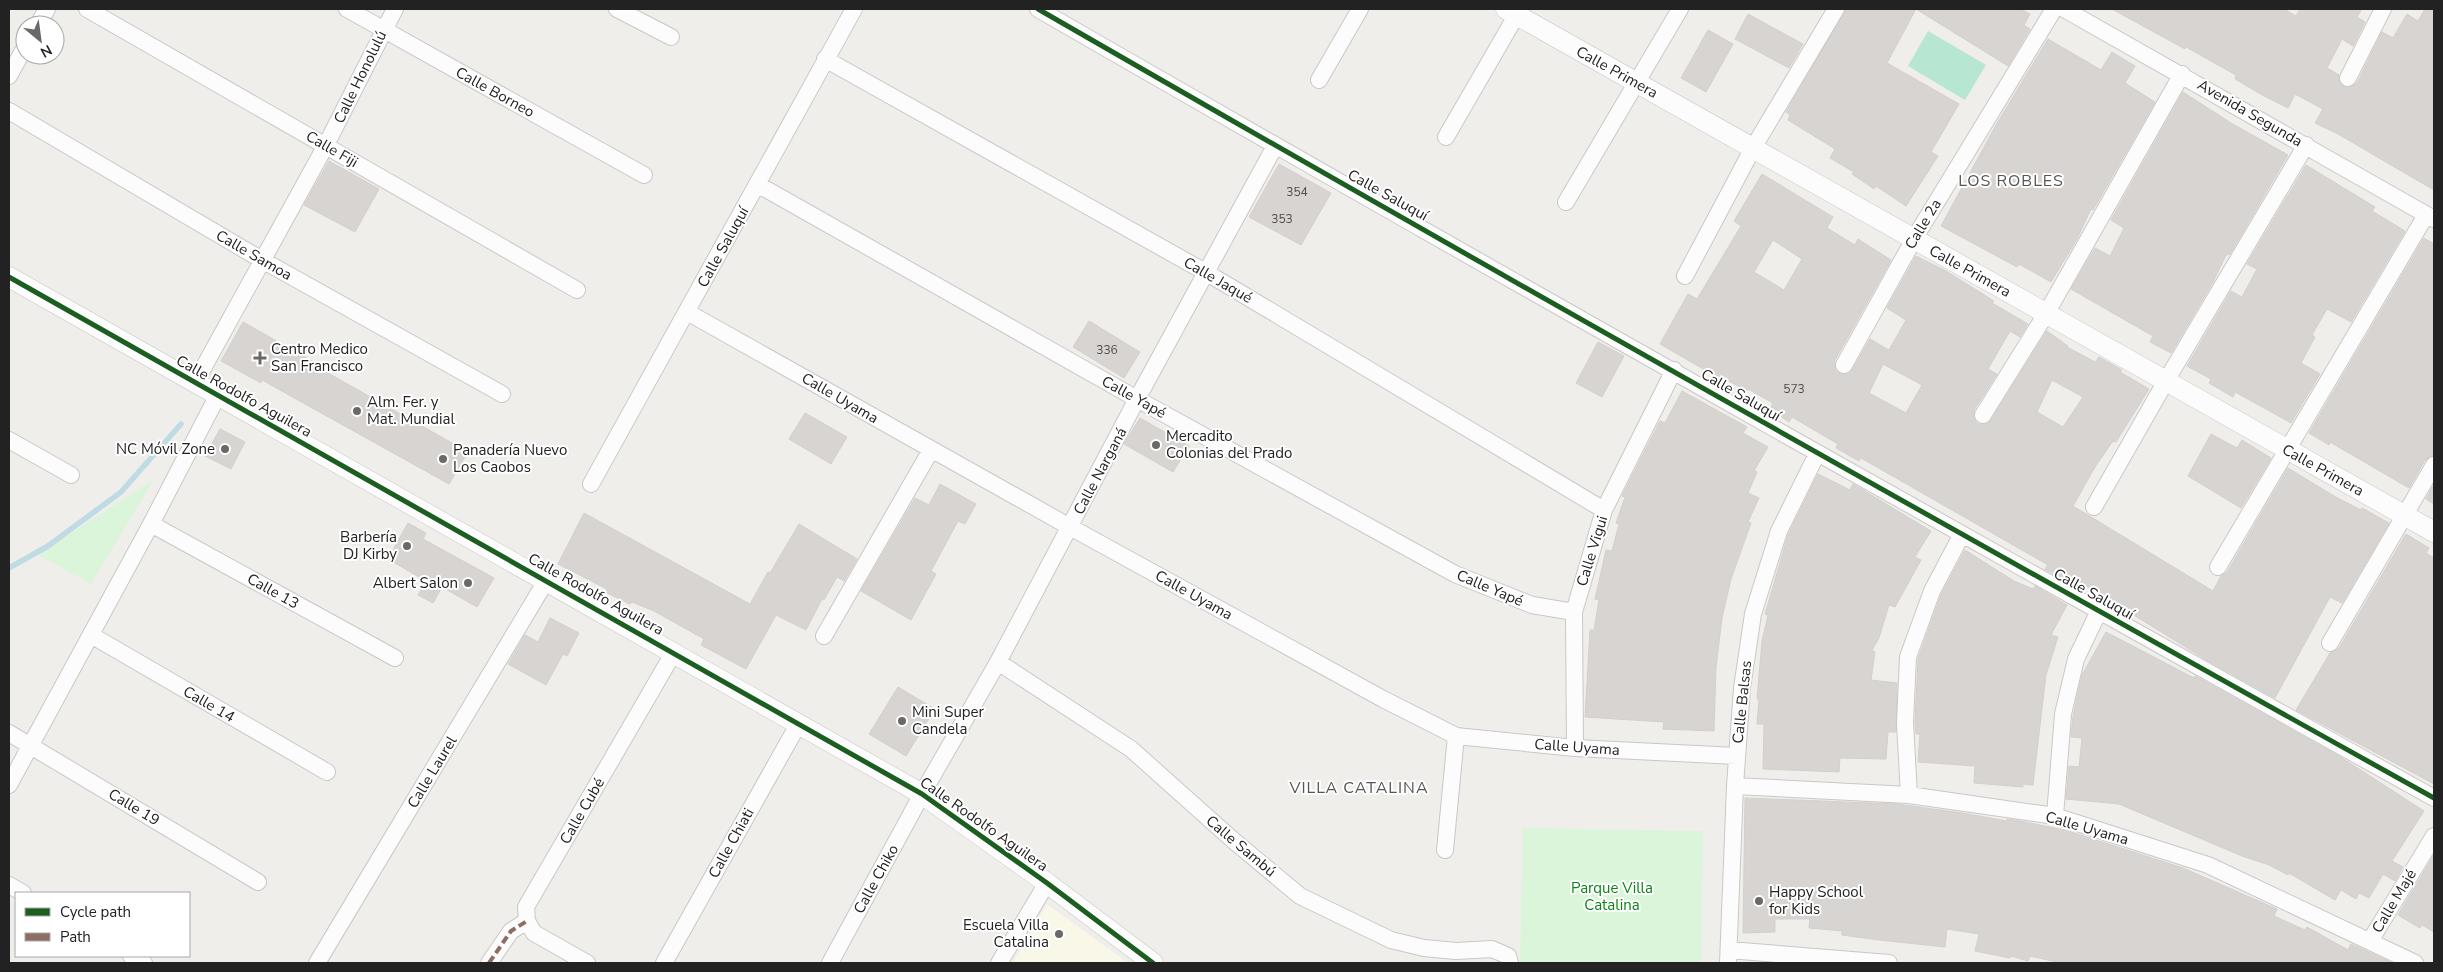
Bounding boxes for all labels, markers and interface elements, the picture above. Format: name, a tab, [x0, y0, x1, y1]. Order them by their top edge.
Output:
north arrow	[15, 15, 65, 65]
street label: Calle Honolulú	[329, 27, 391, 127]
text: N	[37, 40, 55, 62]
street label: Calle Primera	[1572, 41, 1662, 103]
street label: Calle Borneo	[452, 62, 538, 122]
street label: Avenida Segunda	[2194, 75, 2306, 151]
street label: Calle Fiji	[302, 126, 362, 172]
street label: Calle Saluquí	[1344, 165, 1433, 226]
district label: LOS ROBLES	[1958, 170, 2064, 192]
house number: 354	[1286, 184, 1308, 200]
street label: Calle 2a	[1900, 195, 1946, 253]
street label: Calle Saluquí	[693, 202, 754, 291]
house number: 353	[1271, 211, 1293, 227]
street label: Calle Samoa	[212, 225, 296, 285]
street label: Calle Primera	[1925, 240, 2015, 302]
street label: Calle Jaqué	[1180, 252, 1256, 308]
place label: Centro Medico San Francisco	[271, 339, 368, 376]
house number: 336	[1096, 342, 1118, 358]
street label: Calle Rodolfo Aguilera	[173, 350, 315, 442]
marker: Centro Medico San Francisco	[253, 351, 267, 365]
street label: Calle Saluquí	[1697, 364, 1786, 427]
street label: Calle Uyama	[798, 368, 882, 428]
street label: Calle Yapé	[1098, 371, 1170, 423]
house number: 573	[1783, 381, 1805, 397]
place label: Alm. Fer. y Mat. Mundial	[367, 392, 455, 429]
marker: Alm. Fer. y Mat. Mundial	[351, 405, 363, 417]
street label: Calle Narganá	[1069, 424, 1131, 518]
place label: Mercadito Colonias del Prado	[1166, 426, 1292, 463]
place label: NC Móvil Zone	[116, 439, 215, 459]
marker: Mercadito Colonias del Prado	[1150, 439, 1162, 451]
street label: Calle Primera	[2278, 439, 2368, 501]
place label: Panadería Nuevo Los Caobos	[453, 440, 567, 477]
marker: NC Móvil Zone	[219, 443, 231, 455]
marker: Panadería Nuevo Los Caobos	[437, 453, 449, 465]
street label: Calle Vigui	[1572, 513, 1612, 589]
place label: Barbería DJ Kirby	[340, 527, 397, 564]
marker: Barbería DJ Kirby	[401, 540, 413, 552]
street label: Calle Rodolfo Aguilera	[525, 548, 667, 640]
street label: Calle Saluquí	[2050, 564, 2139, 625]
street label: Calle Uyama	[1152, 565, 1236, 625]
street label: Calle Yapé	[1453, 565, 1527, 611]
street label: Calle 13	[243, 569, 303, 613]
place label: Albert Salon	[373, 573, 458, 593]
marker: Albert Salon	[462, 577, 474, 589]
street label: Calle Balsas	[1728, 660, 1756, 744]
street label: Calle 14	[180, 681, 238, 727]
place label: Mini Super Candela	[912, 702, 985, 739]
marker: Mini Super Candela	[896, 715, 908, 727]
street label: Calle Laurel	[403, 732, 462, 812]
street label: Calle Uyama	[1534, 734, 1620, 760]
street label: Calle Rodolfo Aguilera	[916, 772, 1052, 876]
street label: Calle Cubé	[555, 774, 609, 848]
district label: VILLA CATALINA	[1288, 777, 1429, 799]
street label: Calle 19	[105, 784, 163, 830]
street label: Calle Chiati	[704, 804, 758, 882]
street label: Calle Uyama	[2043, 807, 2131, 849]
street label: Calle Sambú	[1202, 811, 1280, 881]
street label: Calle Chiko	[849, 841, 903, 917]
street label: Calle Majé	[2367, 866, 2421, 936]
park label: Parque Villa Catalina	[1571, 878, 1653, 915]
place label: Happy School for Kids	[1769, 882, 1864, 919]
legend	[15, 892, 190, 957]
marker: Happy School for Kids	[1753, 895, 1765, 907]
text: Cycle path	[60, 902, 131, 922]
place label: Escuela Villa Catalina	[963, 915, 1049, 952]
text: Path	[60, 927, 91, 947]
marker: Escuela Villa Catalina	[1053, 928, 1065, 940]

